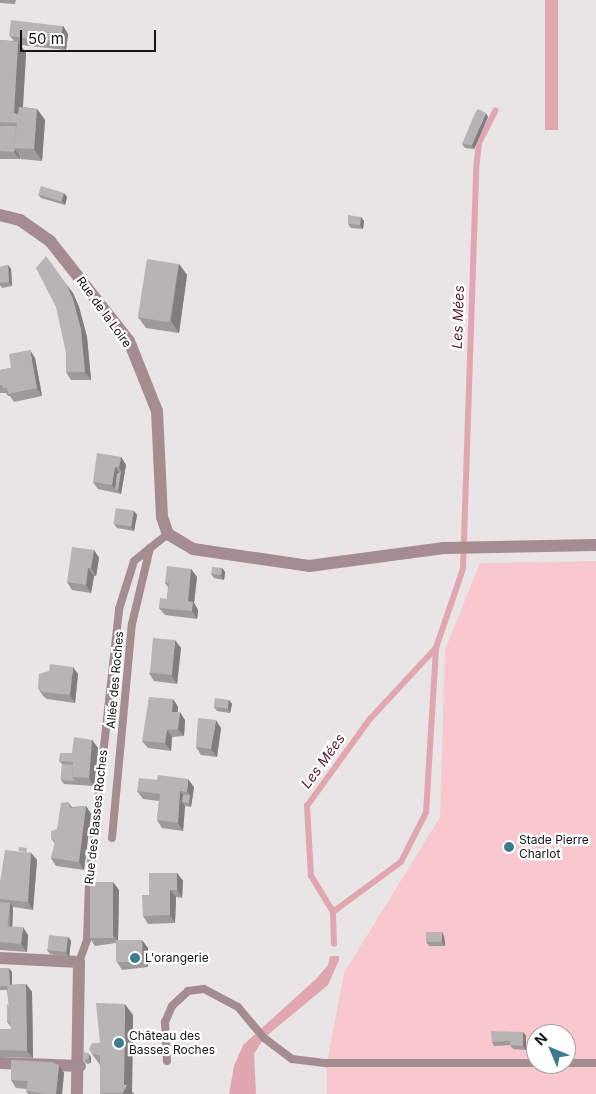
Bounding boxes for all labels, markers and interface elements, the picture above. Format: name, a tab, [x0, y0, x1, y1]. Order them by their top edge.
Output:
scale bar	[22, 20, 159, 52]
text: 50 m	[28, 29, 64, 48]
street label: Rue de la Loire	[73, 274, 135, 350]
water label: Les Mées	[448, 285, 468, 349]
street label: Allée des Roches	[104, 631, 126, 729]
water label: Les Mées	[298, 730, 348, 792]
street label: Rue des Basses Roches	[82, 749, 110, 885]
place label: Stade Pierre Charlot	[519, 833, 589, 861]
marker: Stade Pierre Charlot	[503, 841, 515, 853]
place label: L'orangerie	[145, 951, 209, 965]
marker: L'orangerie	[129, 952, 141, 964]
north arrow	[526, 1024, 576, 1074]
place label: Château des Basses Roches	[129, 1029, 215, 1057]
text: N	[531, 1029, 551, 1049]
marker: Château des Basses Roches	[113, 1037, 125, 1049]

